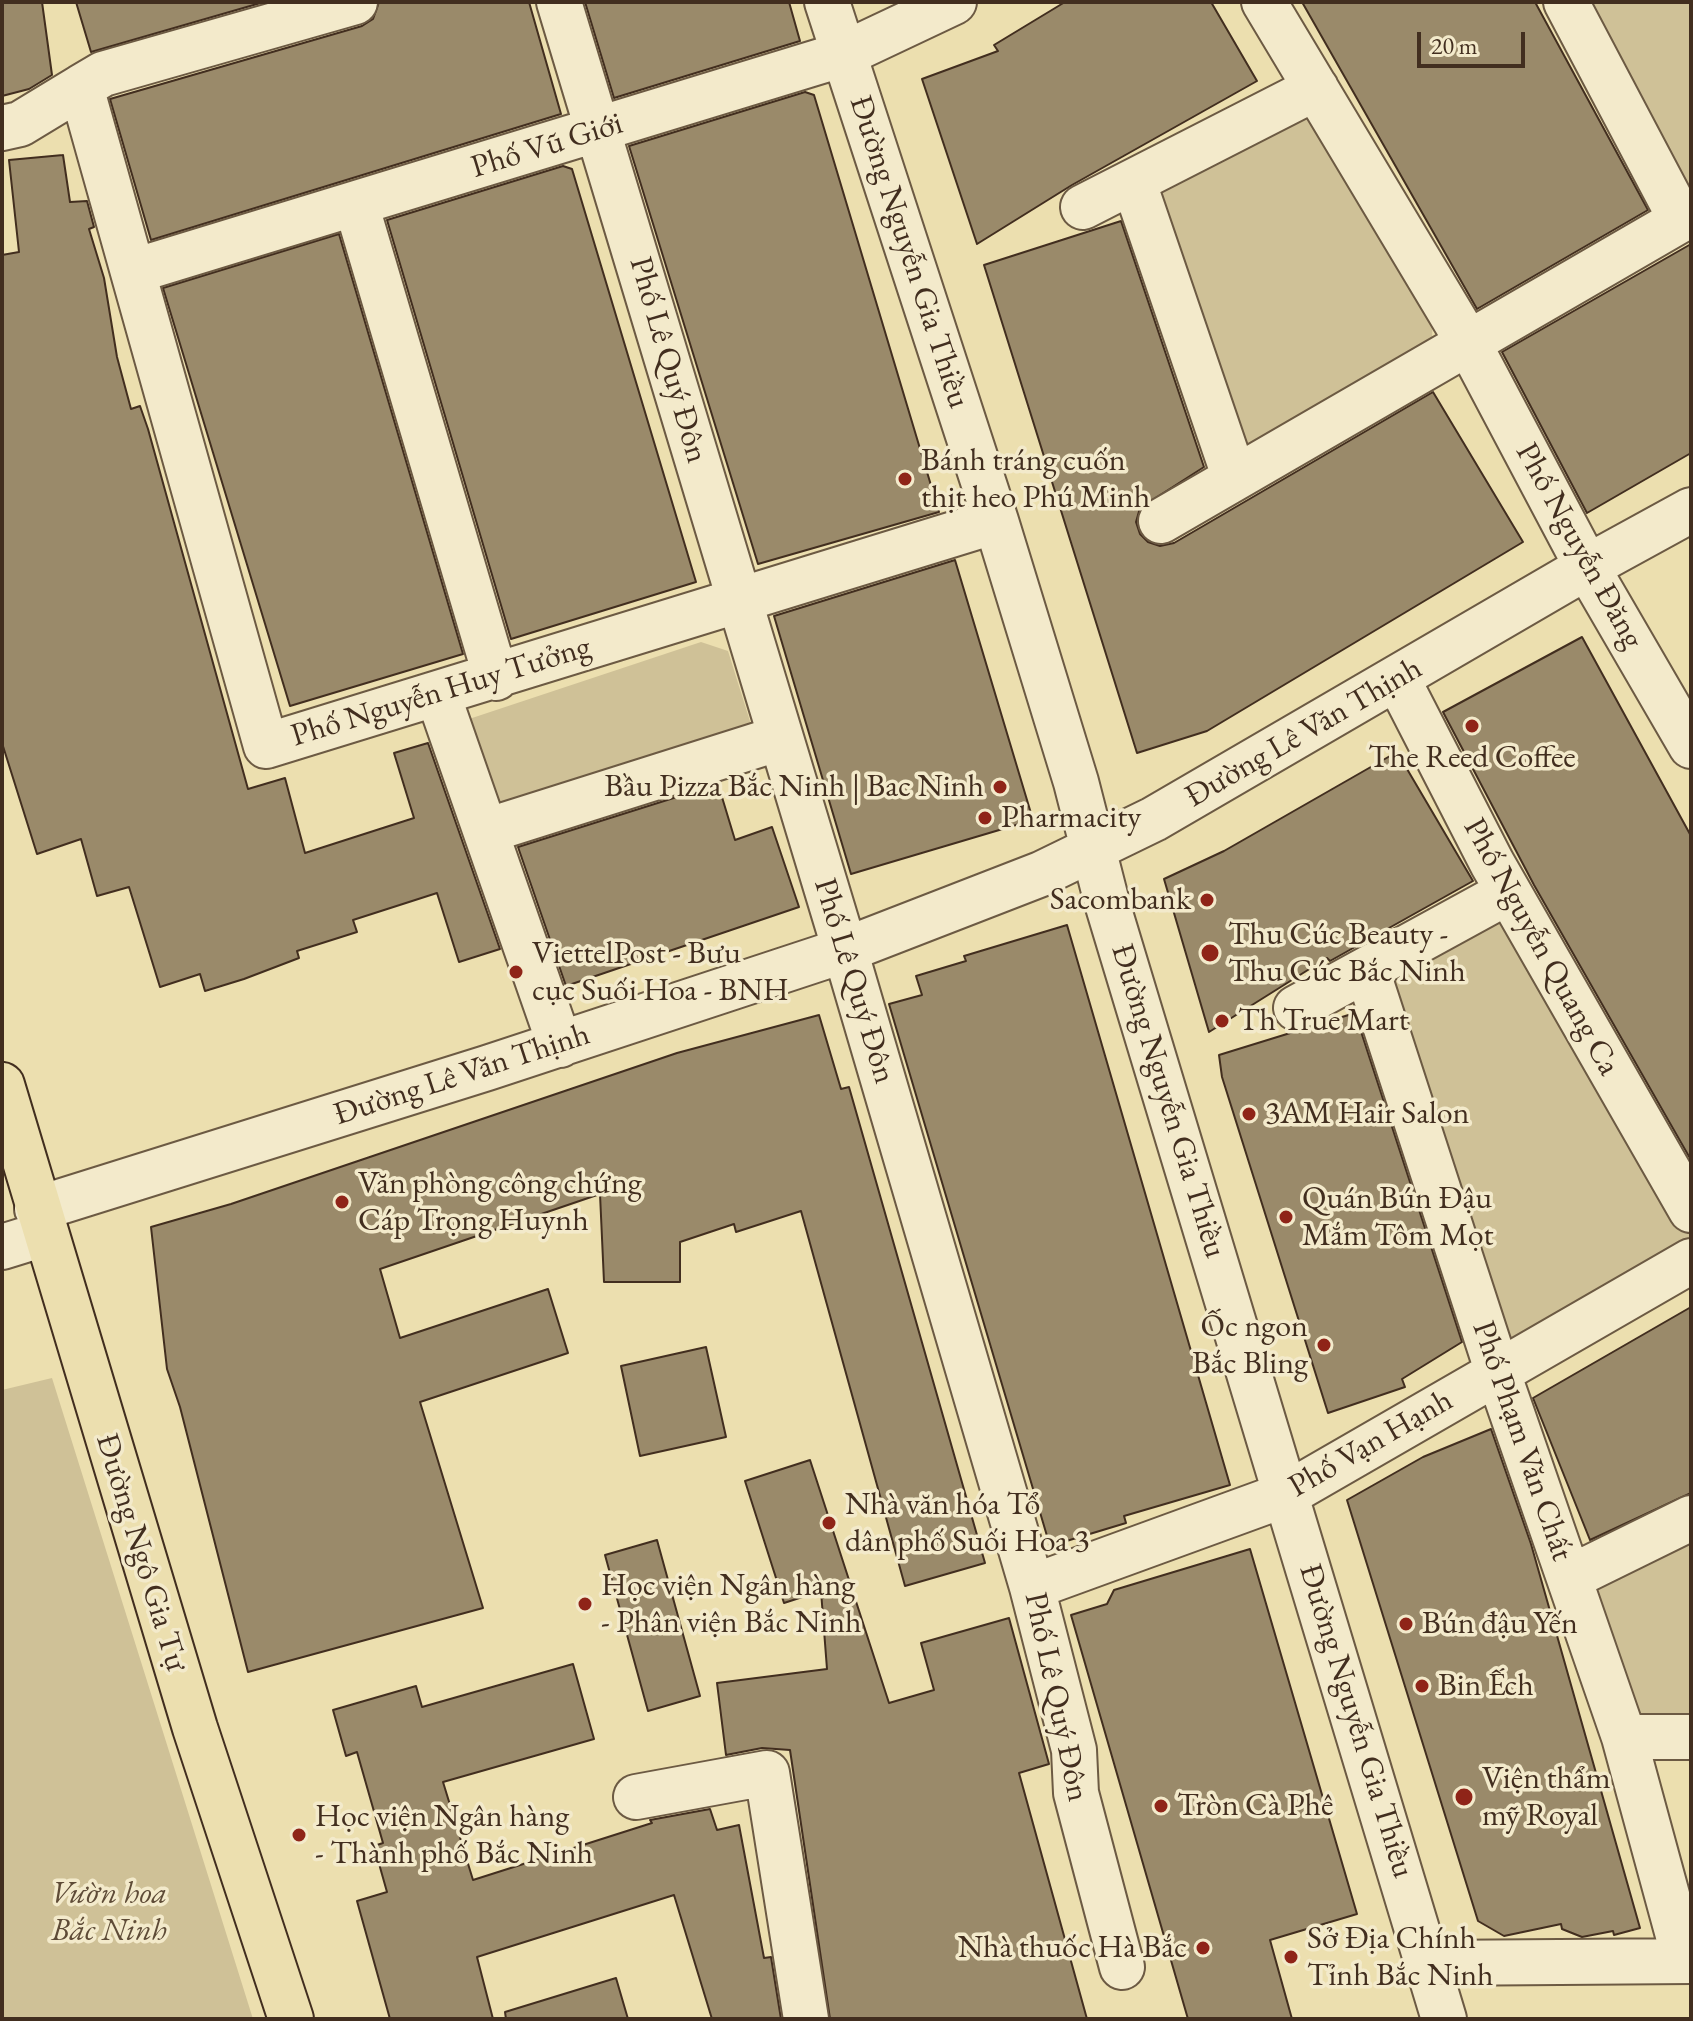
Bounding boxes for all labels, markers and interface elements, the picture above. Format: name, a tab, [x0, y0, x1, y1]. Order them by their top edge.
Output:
scale bar	[1421, 16, 1529, 66]
text: 20 m	[1431, 30, 1478, 61]
street label: Đường Nguyễn Gia Thiều	[840, 91, 978, 413]
street label: Phố Vũ Giới	[467, 105, 627, 187]
street label: Phố Lê Quý Đôn	[620, 253, 716, 467]
street label: Phố Nguyễn Đăng	[1507, 436, 1651, 656]
place label: Bánh tráng cuốn thịt heo Phú Minh	[921, 442, 1150, 517]
marker: Bánh tráng cuốn thịt heo Phú Minh	[896, 470, 914, 488]
street label: Phố Nguyễn Huy Tưởng	[287, 628, 595, 756]
street label: Đường Lê Văn Thịnh	[1179, 650, 1429, 816]
marker: The Reed Coffee	[1463, 717, 1481, 735]
place label: The Reed Coffee	[1368, 739, 1576, 777]
place label: Bầu Pizza Bắc Ninh | Bac Ninh	[604, 768, 984, 806]
marker: Bầu Pizza Bắc Ninh | Bac Ninh	[991, 778, 1009, 796]
place label: Pharmacity	[1001, 799, 1141, 837]
marker: Pharmacity	[976, 809, 994, 827]
street label: Phố Nguyễn Quang Ca	[1454, 812, 1628, 1082]
street label: Phố Lê Quý Đôn	[805, 874, 903, 1088]
place label: Sacombank	[1050, 881, 1191, 919]
marker: Sacombank	[1198, 891, 1216, 909]
place label: Thu Cúc Beauty - Thu Cúc Bắc Ninh	[1228, 916, 1466, 991]
place label: ViettelPost - Bưu cục Suối Hoa - BNH	[532, 935, 789, 1010]
street label: Đường Nguyễn Gia Thiều	[1102, 939, 1234, 1263]
marker: Thu Cúc Beauty - Thu Cúc Bắc Ninh	[1199, 942, 1221, 964]
marker: ViettelPost - Bưu cục Suối Hoa - BNH	[507, 963, 525, 981]
place label: Th True Mart	[1238, 1002, 1409, 1040]
marker: Th True Mart	[1213, 1012, 1231, 1030]
street label: Đường Lê Văn Thịnh	[329, 1016, 595, 1134]
place label: 3AM Hair Salon	[1265, 1095, 1469, 1133]
marker: 3AM Hair Salon	[1240, 1105, 1258, 1123]
place label: Văn phòng công chứng Cáp Trọng Huynh	[358, 1165, 642, 1240]
place label: Quán Bún Đậu Mắm Tôm Mọt	[1302, 1180, 1494, 1255]
marker: Văn phòng công chứng Cáp Trọng Huynh	[333, 1193, 351, 1211]
marker: Quán Bún Đậu Mắm Tôm Mọt	[1277, 1208, 1295, 1226]
place label: Ốc ngon Bắc Bling	[1192, 1308, 1308, 1383]
street label: Phố Phạm Văn Chất	[1463, 1316, 1581, 1566]
marker: Ốc ngon Bắc Bling	[1315, 1336, 1333, 1354]
street label: Phố Vạn Hạnh	[1282, 1382, 1460, 1506]
street label: Đường Ngô Gia Tự	[87, 1429, 195, 1677]
place label: Nhà văn hóa Tổ dân phố Suối Hoa 3	[845, 1486, 1090, 1561]
marker: Nhà văn hóa Tổ dân phố Suối Hoa 3	[820, 1514, 838, 1532]
street label: Đường Nguyễn Gia Thiều	[1290, 1559, 1422, 1883]
place label: Học viện Ngân hàng - Phân viện Bắc Ninh	[601, 1567, 862, 1642]
street label: Phố Lê Quý Đôn	[1015, 1589, 1097, 1805]
marker: Học viện Ngân hàng - Phân viện Bắc Ninh	[576, 1595, 594, 1613]
place label: Bún đậu Yến	[1422, 1605, 1578, 1643]
marker: Bún đậu Yến	[1397, 1615, 1415, 1633]
place label: Bin Ếch	[1438, 1667, 1534, 1705]
marker: Bin Ếch	[1413, 1677, 1431, 1695]
place label: Viện thẩm mỹ Royal	[1482, 1760, 1611, 1835]
marker: Viện thẩm mỹ Royal	[1453, 1786, 1475, 1808]
place label: Tròn Cà Phê	[1177, 1787, 1334, 1825]
marker: Tròn Cà Phê	[1152, 1797, 1170, 1815]
place label: Học viện Ngân hàng - Thành phố Bắc Ninh	[315, 1798, 593, 1873]
marker: Học viện Ngân hàng - Thành phố Bắc Ninh	[290, 1826, 308, 1844]
park label: Vườn hoa Bắc Ninh	[51, 1875, 167, 1950]
place label: Sở Địa Chính Tỉnh Bắc Ninh	[1307, 1920, 1494, 1995]
place label: Nhà thuốc Hà Bắc	[958, 1929, 1187, 1967]
marker: Nhà thuốc Hà Bắc	[1194, 1939, 1212, 1957]
marker: Sở Địa Chính Tỉnh Bắc Ninh	[1282, 1948, 1300, 1966]

